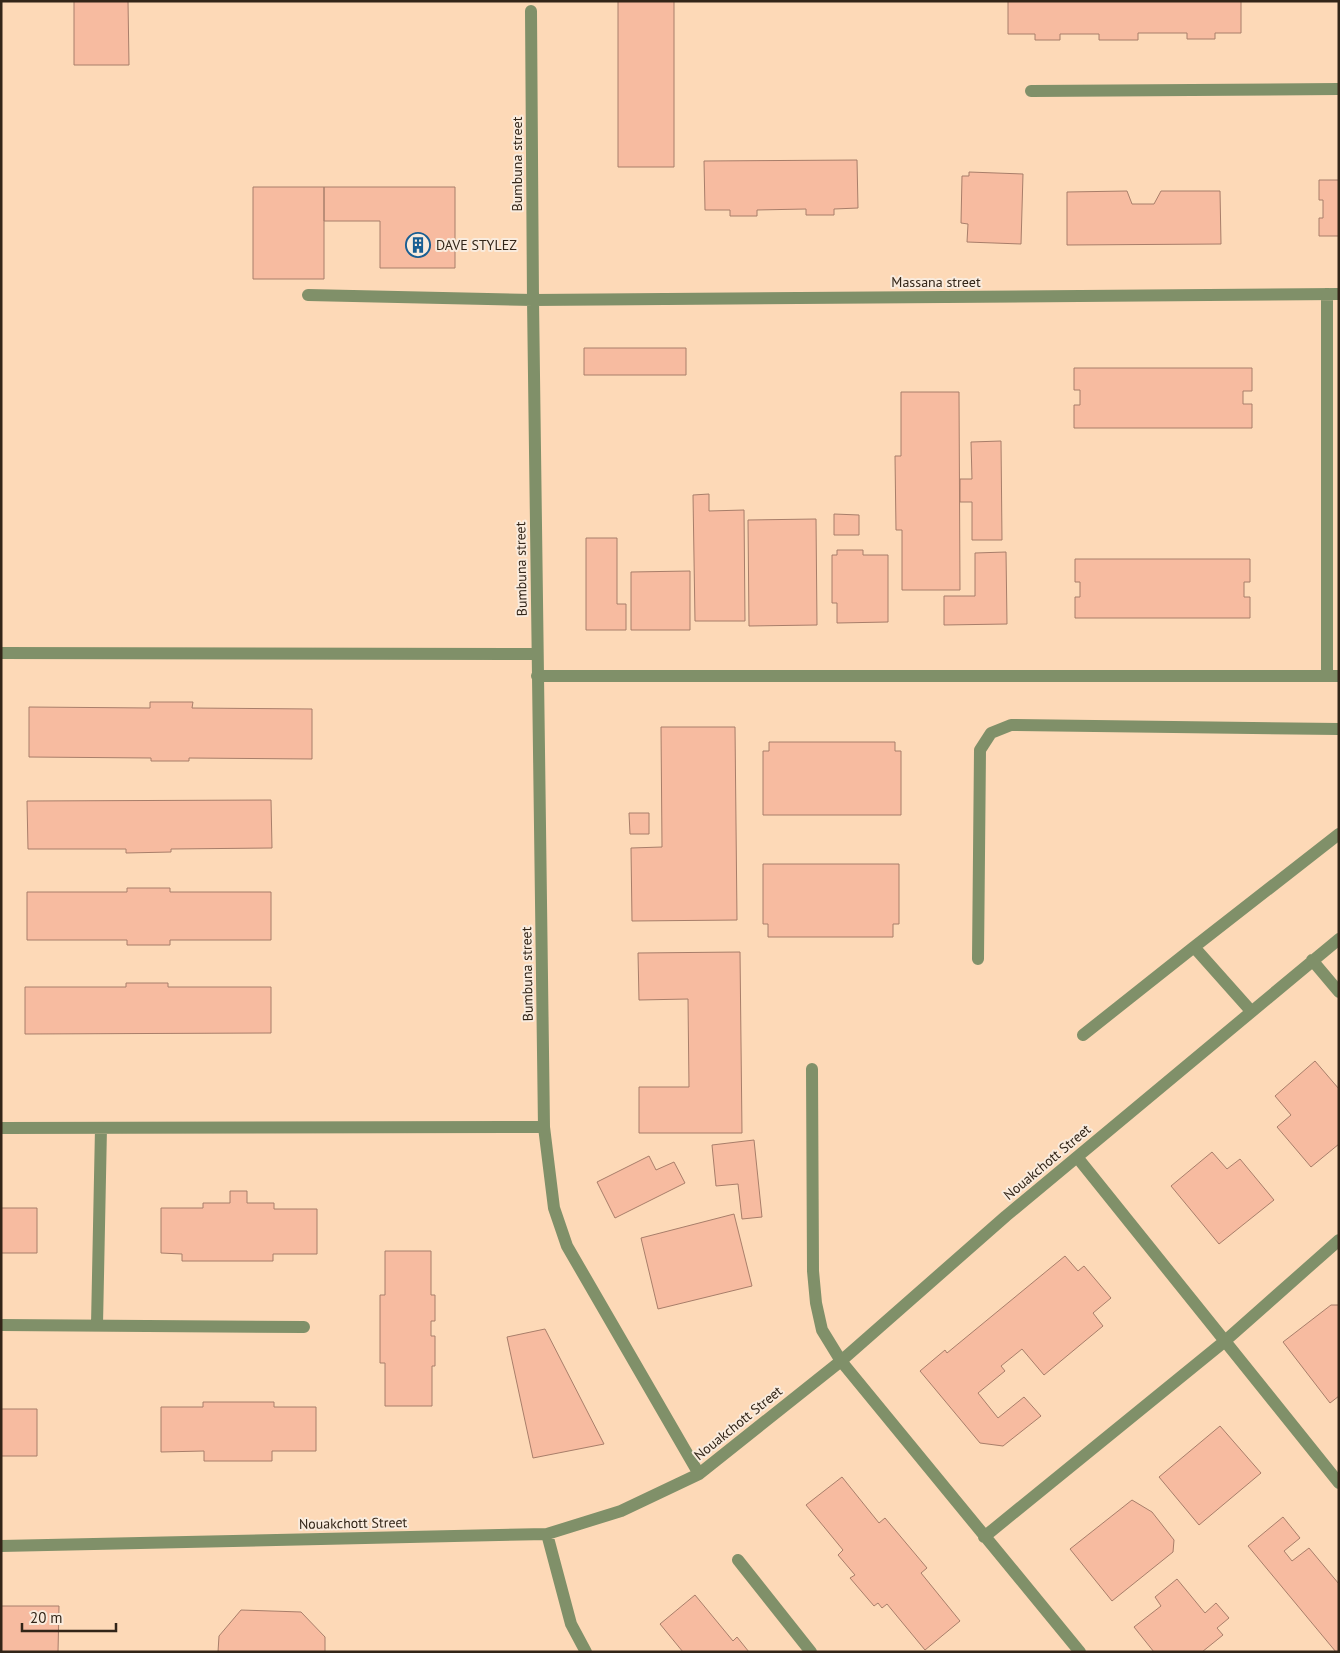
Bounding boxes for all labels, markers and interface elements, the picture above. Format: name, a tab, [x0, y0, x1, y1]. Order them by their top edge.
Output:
street label: Bumbuna street	[508, 116, 526, 211]
building icon: DAVE STYLEZ	[405, 232, 431, 258]
place label: DAVE STYLEZ	[436, 236, 517, 254]
street label: Massana street	[891, 273, 981, 291]
street label: Bumbuna street	[511, 521, 531, 617]
street label: Bumbuna street	[517, 926, 537, 1022]
street label: Nouakchott Street	[1000, 1120, 1095, 1204]
street label: Nouakchott Street	[690, 1382, 786, 1464]
street label: Nouakchott Street	[299, 1513, 408, 1533]
scale bar	[22, 1600, 116, 1632]
text: 20 m	[30, 1608, 63, 1627]

